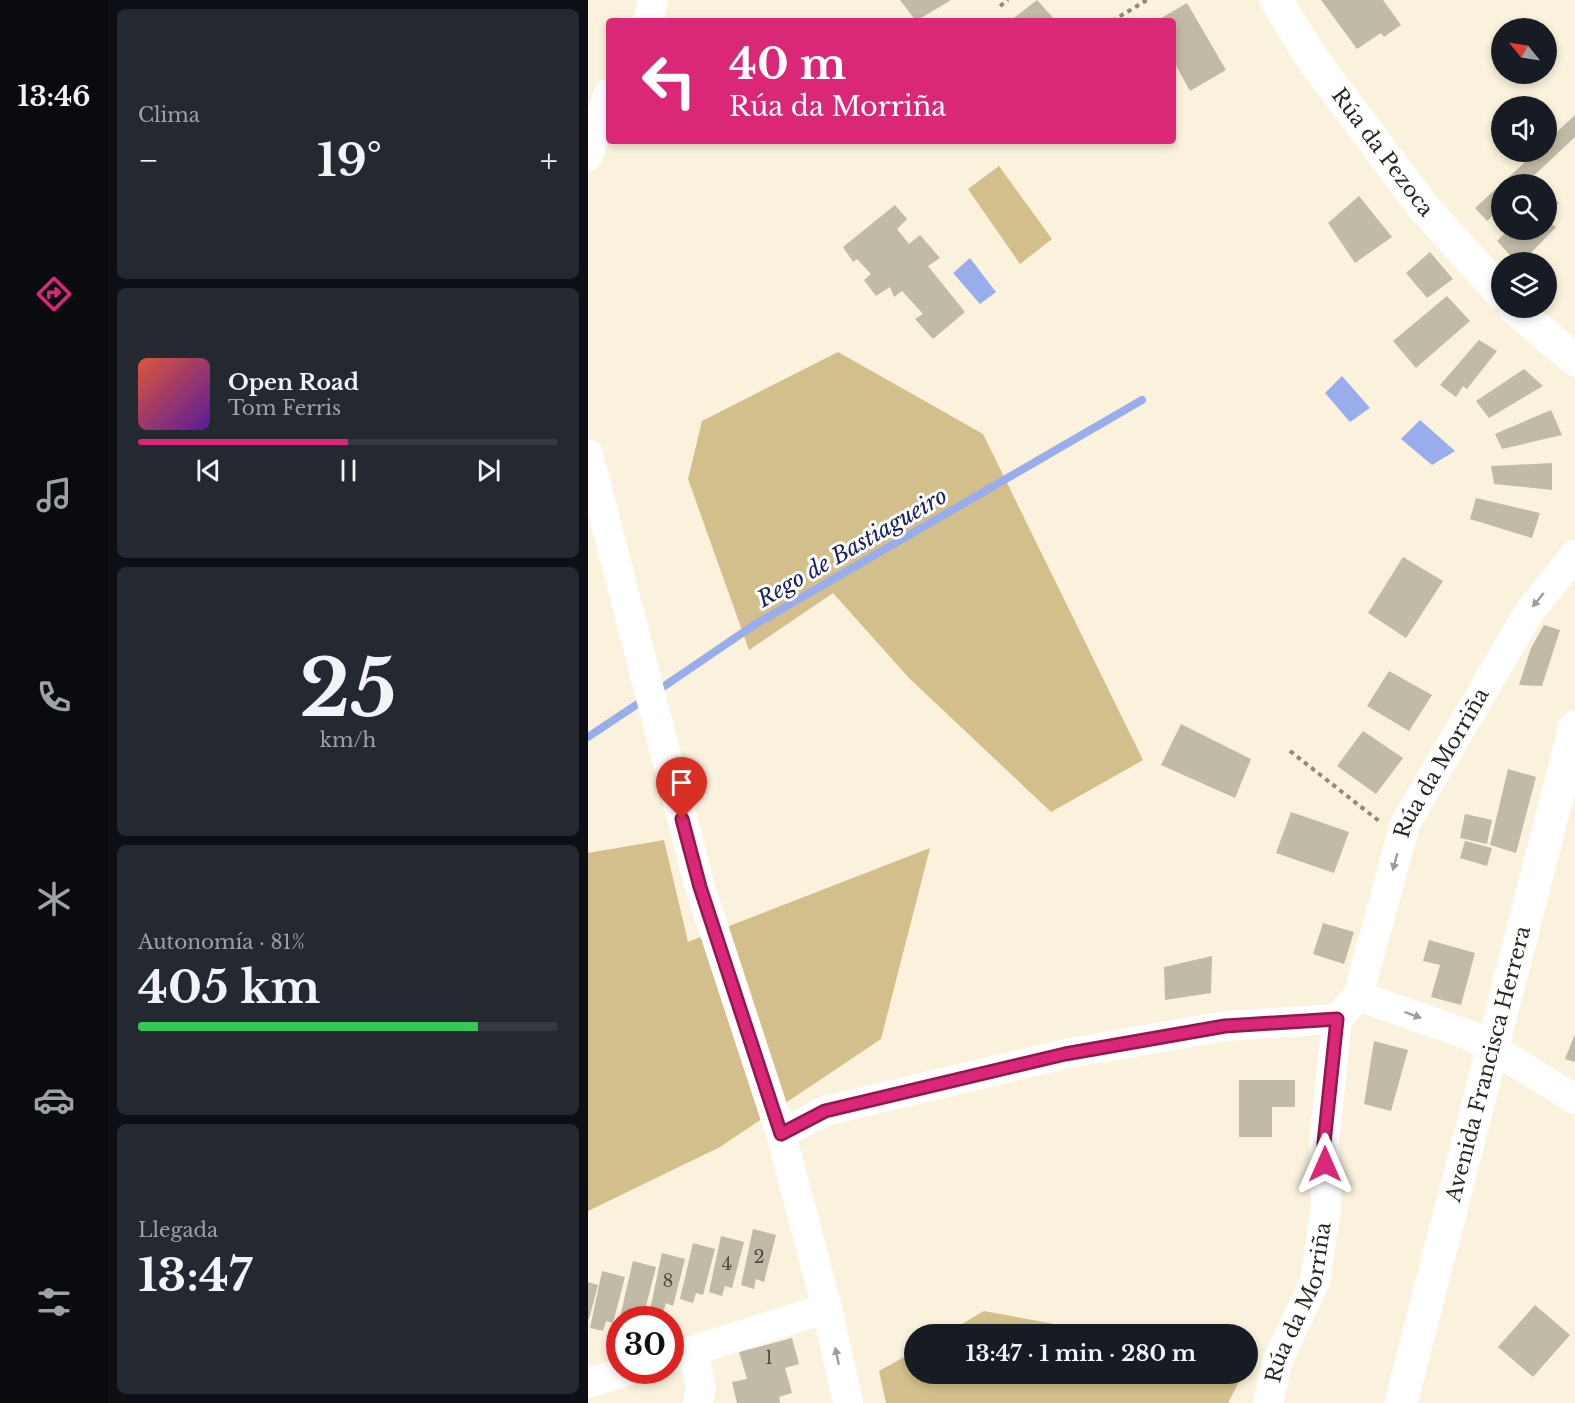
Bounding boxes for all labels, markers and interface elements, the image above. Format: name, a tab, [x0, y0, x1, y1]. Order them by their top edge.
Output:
north arrow	[1491, 18, 1557, 84]
map controls	[1491, 18, 1557, 318]
text: 40 m	[729, 38, 846, 90]
icon: left	[630, 42, 708, 120]
text: 13:46	[18, 80, 90, 113]
street label: Rúa da Pezoca	[1326, 83, 1439, 223]
text: Rúa da Morriña	[729, 90, 946, 123]
button: sound	[1491, 96, 1557, 162]
text: Clima	[138, 103, 200, 127]
text: 19°	[317, 132, 382, 188]
text: −	[138, 140, 159, 181]
text: +	[540, 140, 558, 181]
button: search	[1491, 174, 1557, 240]
button: layers	[1491, 252, 1557, 318]
icon: directions	[33, 273, 75, 315]
text: Open Road	[228, 369, 359, 396]
text: Tom Ferris	[228, 396, 341, 420]
icon: previous	[192, 454, 225, 487]
icon: pause	[332, 454, 365, 487]
icon: next	[472, 454, 505, 487]
icon: music	[33, 474, 75, 516]
water label: Rego de Bastiagueiro	[752, 482, 952, 613]
one-way arrow	[1533, 593, 1545, 608]
text: 25	[299, 640, 397, 737]
icon: phone	[33, 676, 75, 718]
street label: Rúa da Morriña	[1389, 683, 1495, 841]
text: km/h	[320, 728, 376, 752]
pin	[656, 757, 707, 819]
icon: arrive	[665, 766, 698, 799]
one-way arrow	[1389, 853, 1399, 871]
icon: climate	[33, 878, 75, 920]
street label: Avenida Francisca Herrera	[1440, 923, 1536, 1206]
text: Autonomía · 81%	[138, 930, 305, 954]
text: 405 km	[138, 959, 320, 1015]
one-way arrow	[1404, 1011, 1422, 1021]
icon: car	[33, 1079, 75, 1121]
position arrow	[1293, 1132, 1357, 1196]
text: Llegada	[138, 1218, 218, 1242]
street label: Rúa da Morriña	[1260, 1220, 1337, 1385]
house number: 2	[753, 1246, 765, 1268]
text: 13:47	[138, 1247, 252, 1303]
house number: 4	[722, 1253, 732, 1275]
house number: 8	[663, 1270, 673, 1292]
icon: filters	[33, 1281, 75, 1323]
speed limit sign: 30	[606, 1306, 684, 1384]
text: 13:47 · 1 min · 280 m	[966, 1340, 1196, 1367]
one-way arrow	[832, 1346, 842, 1365]
house number: 1	[765, 1347, 773, 1369]

